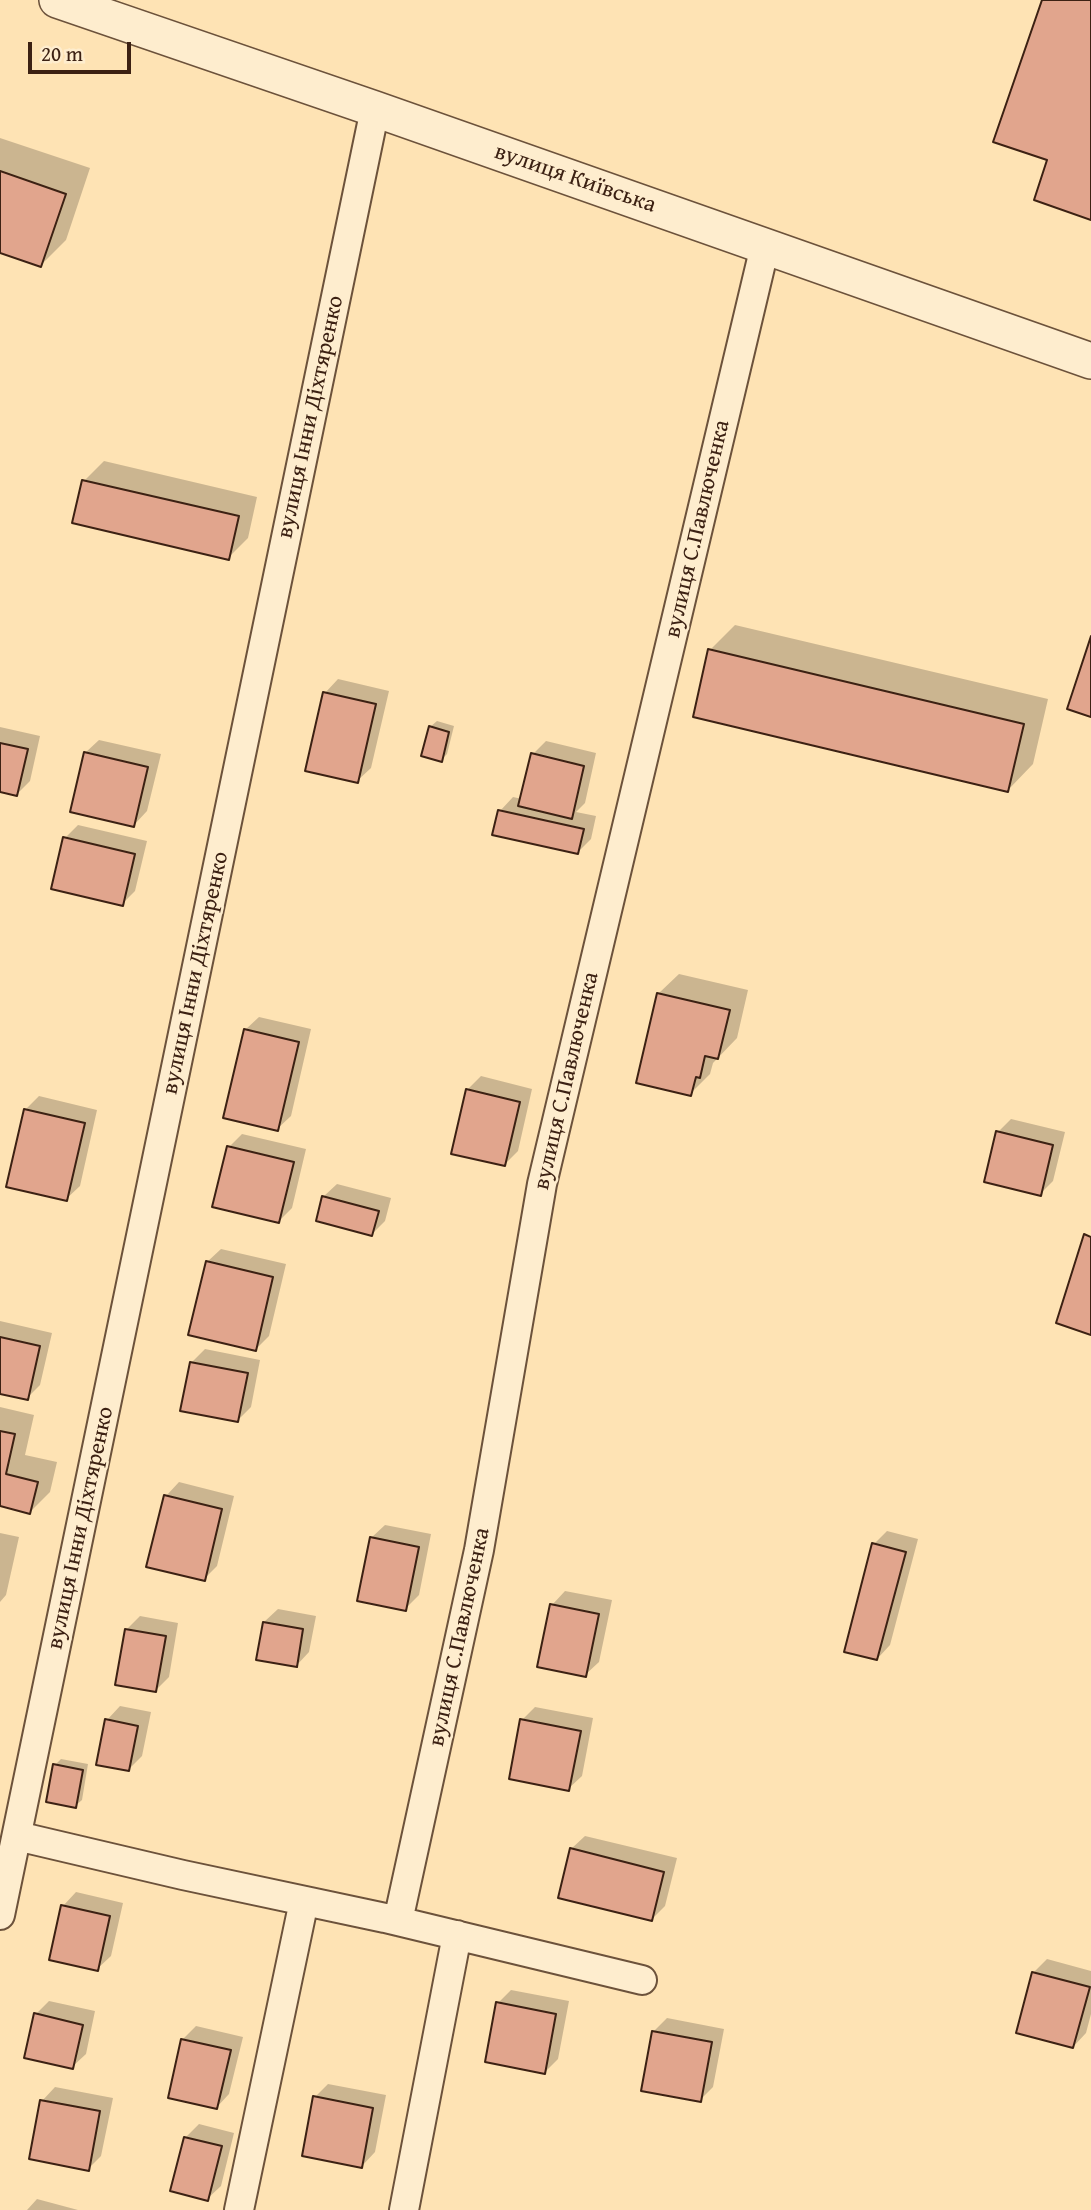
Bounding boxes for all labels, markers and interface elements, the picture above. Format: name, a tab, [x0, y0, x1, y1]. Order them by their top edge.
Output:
scale bar	[32, 28, 135, 72]
text: 20 m	[41, 38, 83, 69]
street label: вулиця Київська	[491, 138, 659, 220]
street label: вулиця Інни Діхтяренко	[272, 293, 350, 541]
street label: вулиця С.Павлюченка	[659, 417, 737, 641]
street label: вулиця Інни Діхтяренко	[157, 849, 235, 1097]
street label: вулиця С.Павлюченка	[528, 969, 606, 1193]
street label: вулиця Інни Діхтяренко	[42, 1404, 120, 1652]
street label: вулиця С.Павлюченка	[423, 1525, 497, 1749]

